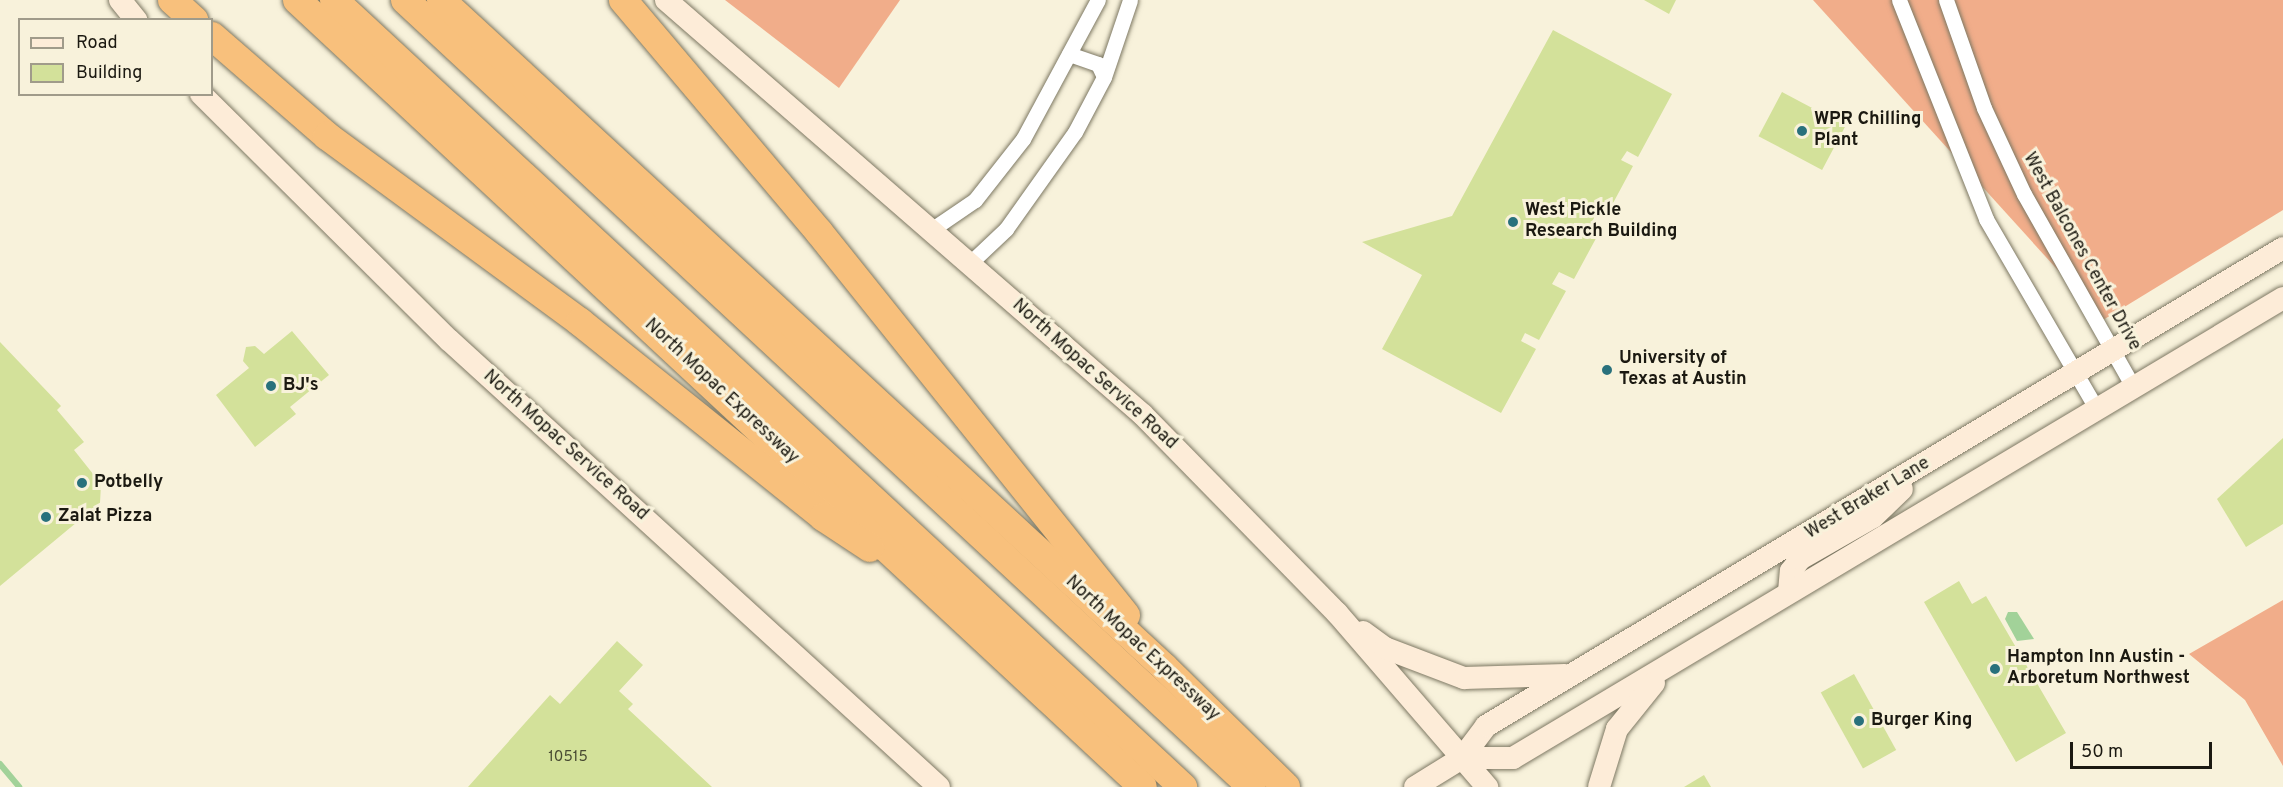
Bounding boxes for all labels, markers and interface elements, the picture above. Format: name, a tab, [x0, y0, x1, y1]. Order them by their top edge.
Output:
legend	[18, 18, 213, 96]
text: Road	[76, 32, 118, 55]
text: Building	[76, 62, 142, 85]
place label: WPR Chilling Plant	[1814, 110, 1921, 152]
marker: WPR Chilling Plant	[1795, 124, 1809, 138]
street label: West Balcones Center Drive	[2017, 149, 2145, 355]
place label: West Pickle Research Building	[1525, 201, 1677, 244]
marker: West Pickle Research Building	[1506, 215, 1520, 229]
street label: North Mopac Service Road	[1007, 295, 1181, 455]
street label: North Mopac Expressway	[639, 315, 803, 469]
place label: University of Texas at Austin	[1619, 349, 1747, 392]
marker: University of Texas at Austin	[1600, 363, 1614, 377]
street label: North Mopac Service Road	[478, 366, 652, 526]
place label: BJ's	[283, 375, 319, 397]
marker: BJ's	[264, 379, 278, 393]
street label: West Braker Lane	[1802, 453, 1934, 545]
place label: Potbelly	[94, 472, 163, 494]
marker: Potbelly	[75, 476, 89, 490]
place label: Zalat Pizza	[58, 506, 152, 528]
marker: Zalat Pizza	[39, 510, 53, 524]
street label: North Mopac Expressway	[1060, 572, 1224, 726]
place label: Hampton Inn Austin - Arboretum Northwest	[2007, 648, 2190, 690]
marker: Hampton Inn Austin - Arboretum Northwest	[1988, 662, 2002, 676]
place label: Burger King	[1871, 710, 1972, 732]
marker: Burger King	[1852, 714, 1866, 728]
scale bar	[2073, 730, 2216, 768]
text: 50 m	[2081, 741, 2123, 764]
house number: 10515	[548, 749, 588, 767]

